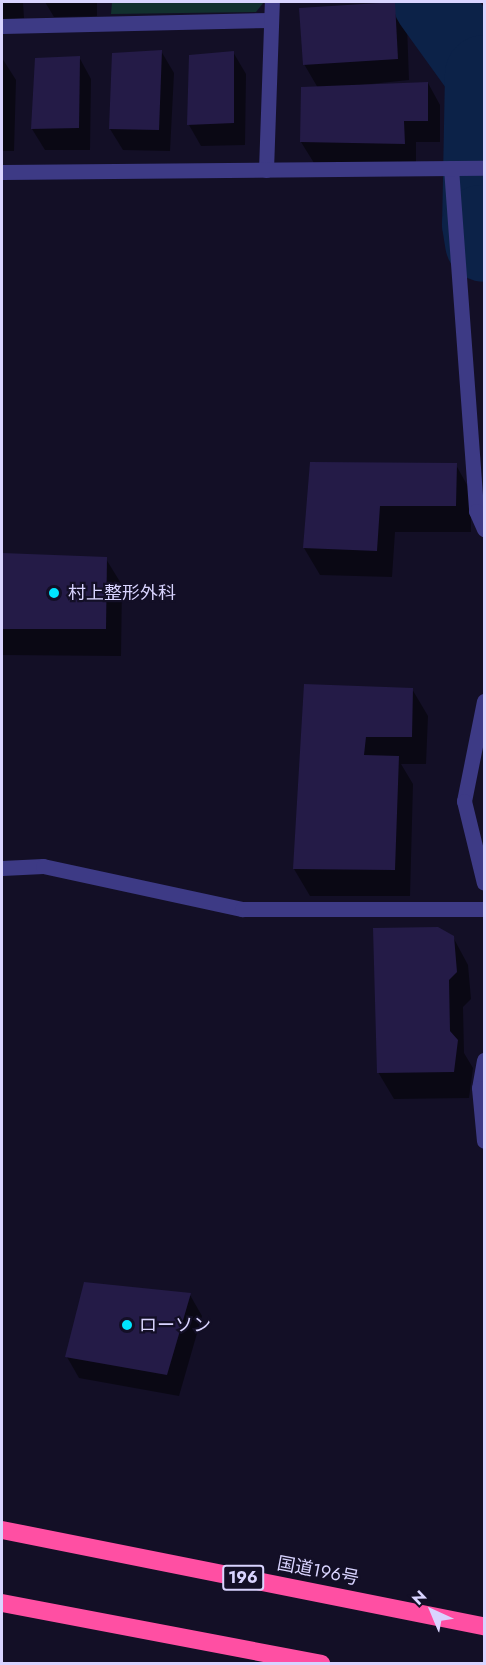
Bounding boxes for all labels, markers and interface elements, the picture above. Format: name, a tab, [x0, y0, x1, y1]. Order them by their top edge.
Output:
place label: 村上整形外科	[68, 582, 176, 604]
marker: 村上整形外科	[45, 584, 63, 602]
place label: ローソン	[139, 1314, 211, 1336]
marker: ローソン	[120, 1318, 134, 1332]
street label: 国道196号	[275, 1552, 361, 1590]
road number: 196	[222, 1565, 264, 1591]
north arrow	[402, 1581, 462, 1641]
text: N	[407, 1585, 432, 1610]

